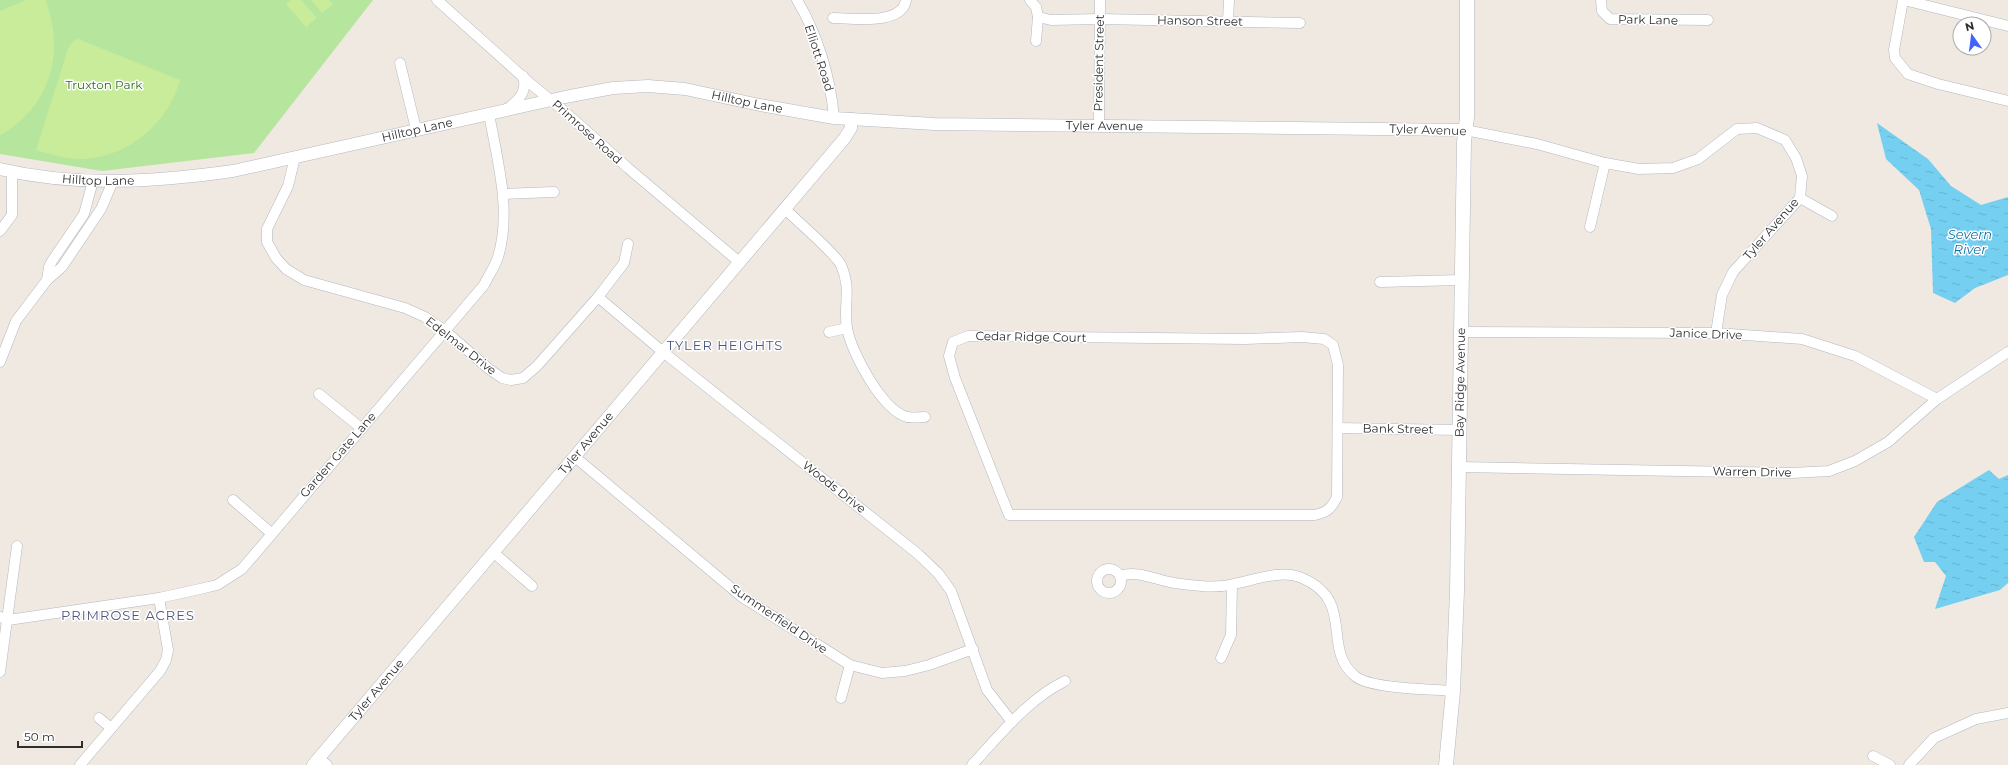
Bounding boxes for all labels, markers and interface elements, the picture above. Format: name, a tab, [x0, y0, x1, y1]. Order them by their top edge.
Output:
street label: Park Lane	[1618, 11, 1678, 28]
street label: Hanson Street	[1157, 12, 1243, 29]
street label: President Street	[1090, 14, 1107, 112]
north arrow	[1952, 16, 1992, 56]
text: N	[1964, 18, 1976, 34]
street label: Elliott Road	[802, 23, 837, 93]
park label: Truxton Park	[66, 77, 143, 92]
street label: Hilltop Lane	[710, 87, 784, 116]
street label: Primrose Road	[549, 96, 625, 167]
street label: Hilltop Lane	[380, 114, 454, 145]
street label: Tyler Avenue	[1066, 117, 1143, 133]
street label: Tyler Avenue	[1389, 121, 1467, 138]
street label: Hilltop Lane	[61, 171, 135, 188]
street label: Tyler Avenue	[1740, 195, 1802, 263]
water label: Severn River	[1948, 226, 1992, 257]
street label: Edelmar Drive	[423, 313, 500, 378]
street label: Janice Drive	[1668, 325, 1743, 342]
street label: Cedar Ridge Court	[975, 328, 1087, 345]
street label: Bay Ridge Avenue	[1451, 328, 1468, 437]
district label: TYLER HEIGHTS	[667, 337, 783, 353]
street label: Garden Gate Lane	[296, 409, 379, 501]
street label: Tyler Avenue	[555, 409, 616, 477]
street label: Bank Street	[1362, 420, 1434, 437]
street label: Woods Drive	[800, 457, 869, 516]
street label: Warren Drive	[1712, 463, 1792, 480]
street label: Summerfield Drive	[728, 581, 831, 657]
district label: PRIMROSE ACRES	[61, 607, 195, 623]
street label: Tyler Avenue	[345, 656, 407, 724]
scale bar	[18, 723, 82, 749]
text: 50 m	[24, 729, 55, 744]

